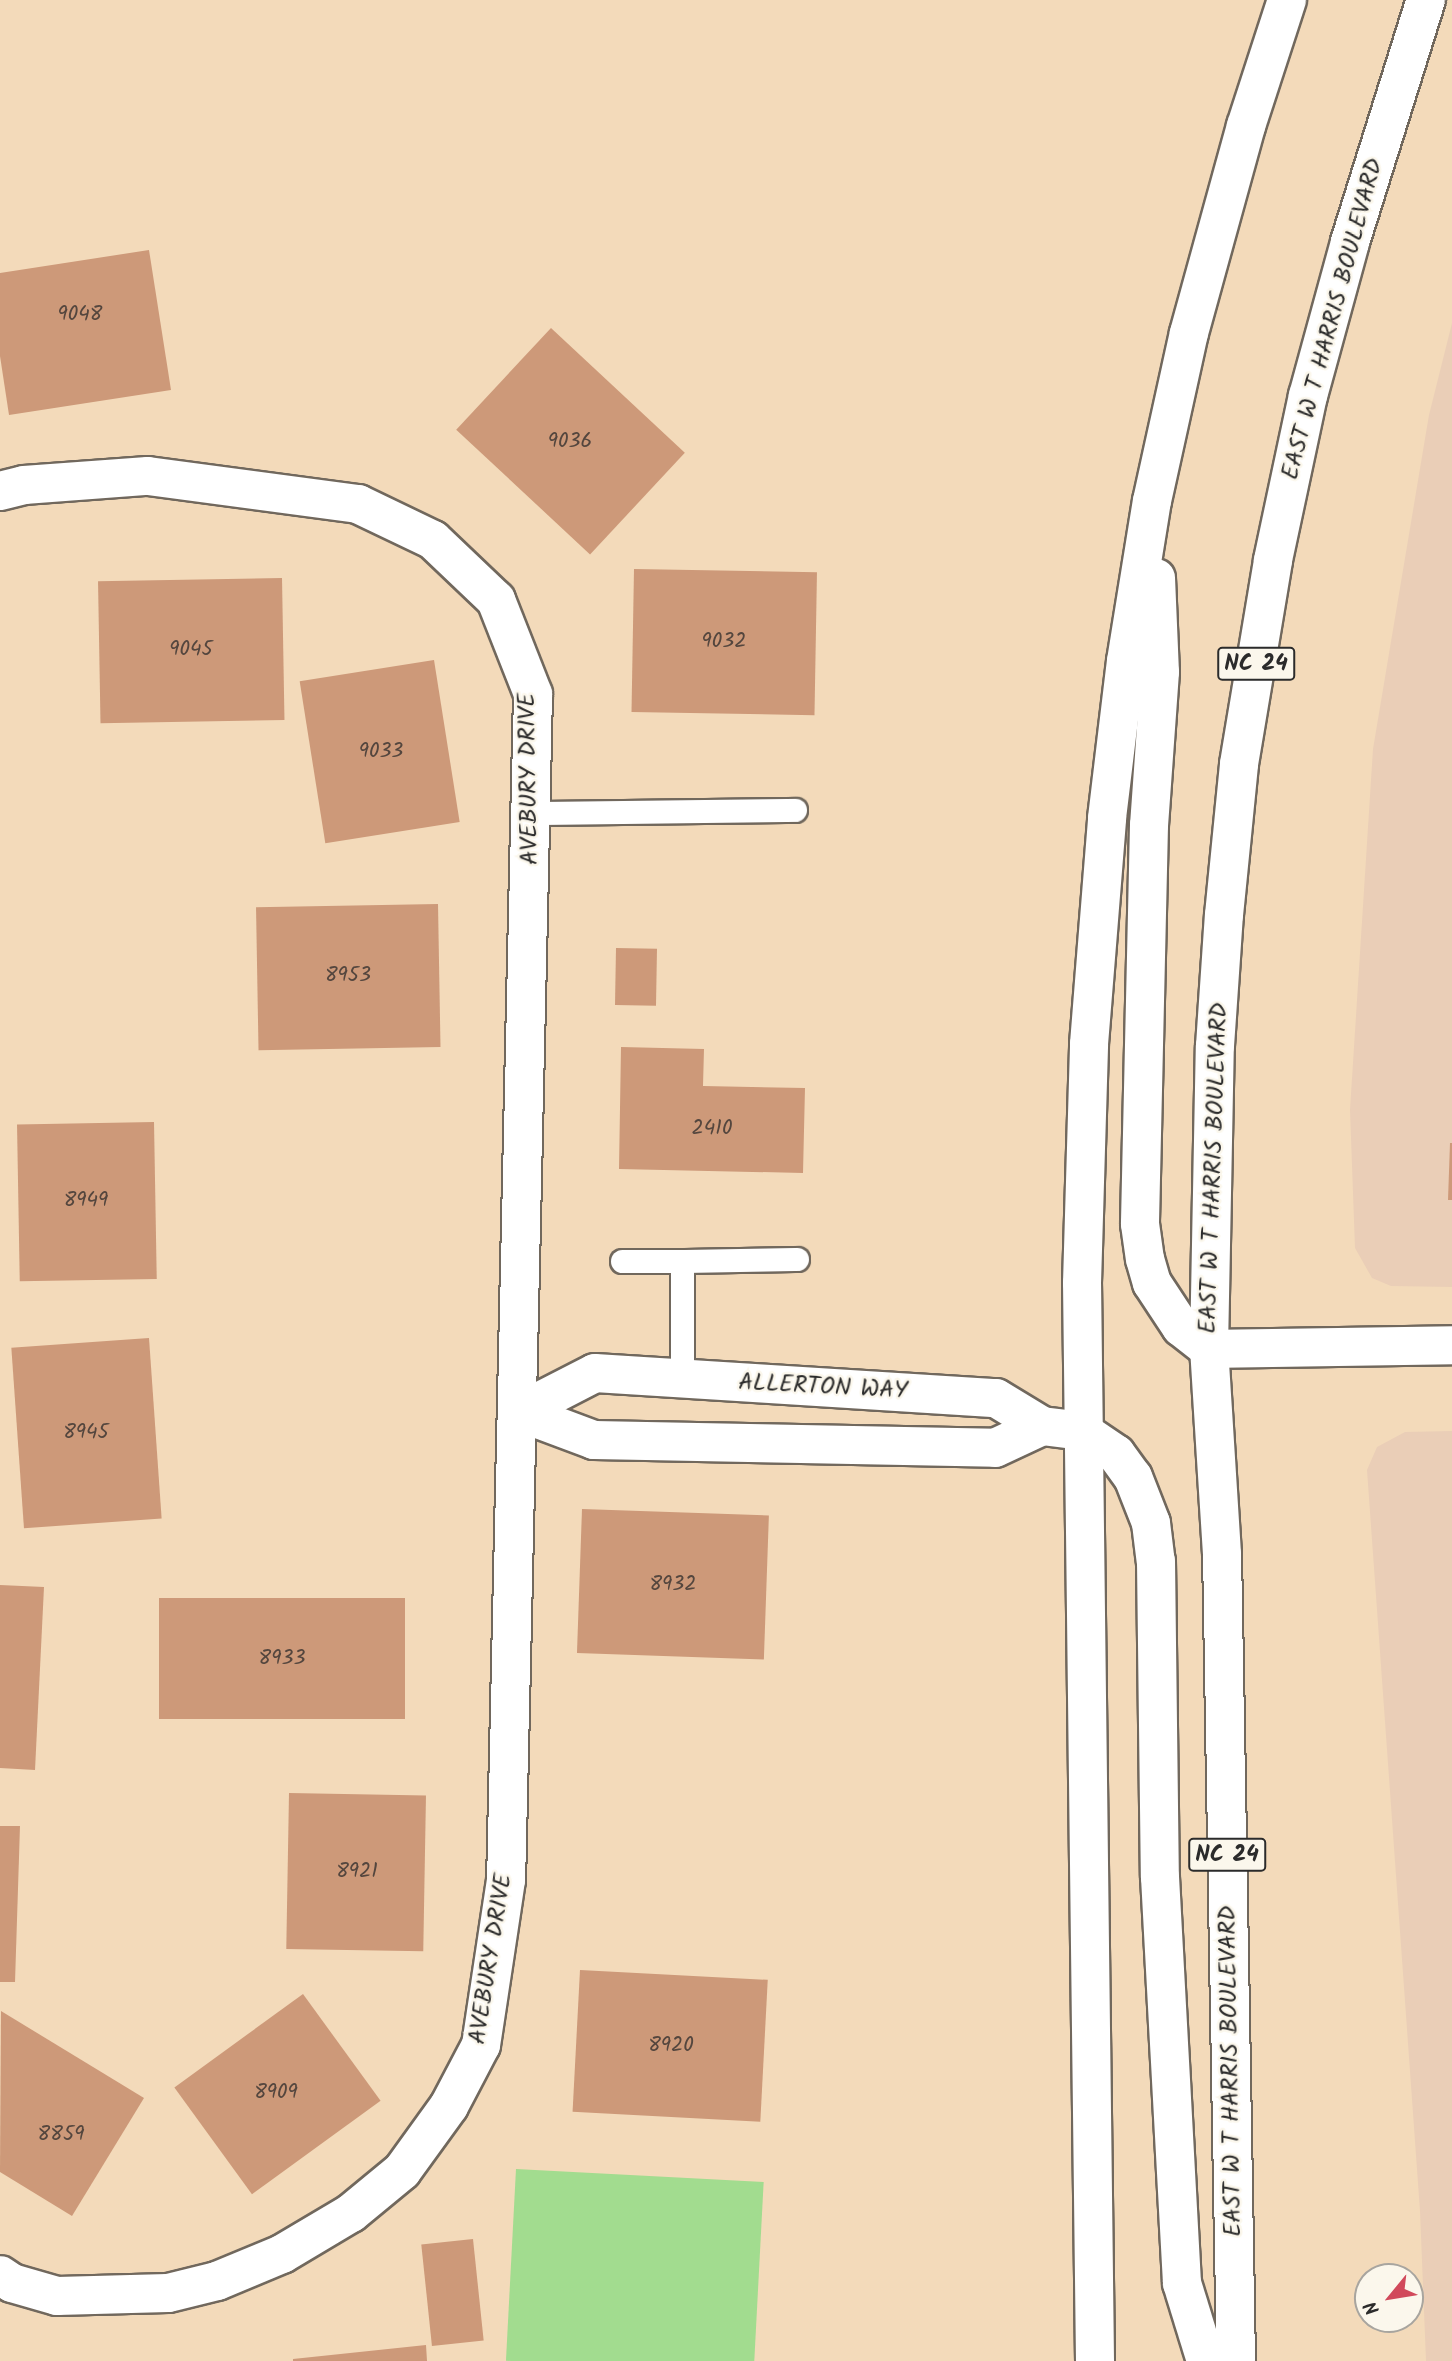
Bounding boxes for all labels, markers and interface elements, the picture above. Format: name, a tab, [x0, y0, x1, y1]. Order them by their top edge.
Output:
street label: EAST W T HARRIS BOULEVARD	[1276, 155, 1390, 483]
house number: 9048	[58, 302, 102, 328]
house number: 9036	[548, 429, 592, 455]
house number: 9032	[702, 629, 746, 655]
house number: 9045	[169, 637, 213, 663]
road number: NC 24	[1216, 644, 1296, 684]
street label: AVEBURY DRIVE	[513, 693, 545, 865]
house number: 9033	[359, 739, 403, 765]
house number: 8953	[325, 963, 371, 989]
street label: EAST W T HARRIS BOULEVARD	[1194, 1002, 1234, 1334]
house number: 2410	[692, 1116, 732, 1142]
house number: 8949	[64, 1188, 108, 1214]
street label: ALLERTON WAY	[738, 1368, 908, 1406]
house number: 8945	[63, 1420, 109, 1446]
house number: 8932	[649, 1572, 697, 1598]
house number: 8933	[259, 1646, 305, 1672]
road number: NC 24	[1187, 1836, 1267, 1874]
house number: 8921	[336, 1859, 378, 1885]
street label: AVEBURY DRIVE	[463, 1872, 519, 2046]
street label: EAST W T HARRIS BOULEVARD	[1214, 1905, 1248, 2237]
house number: 8920	[648, 2033, 694, 2059]
house number: 8909	[254, 2080, 298, 2106]
house number: 8859	[38, 2122, 84, 2148]
north arrow	[1354, 2263, 1424, 2333]
text: N	[1357, 2295, 1389, 2320]

